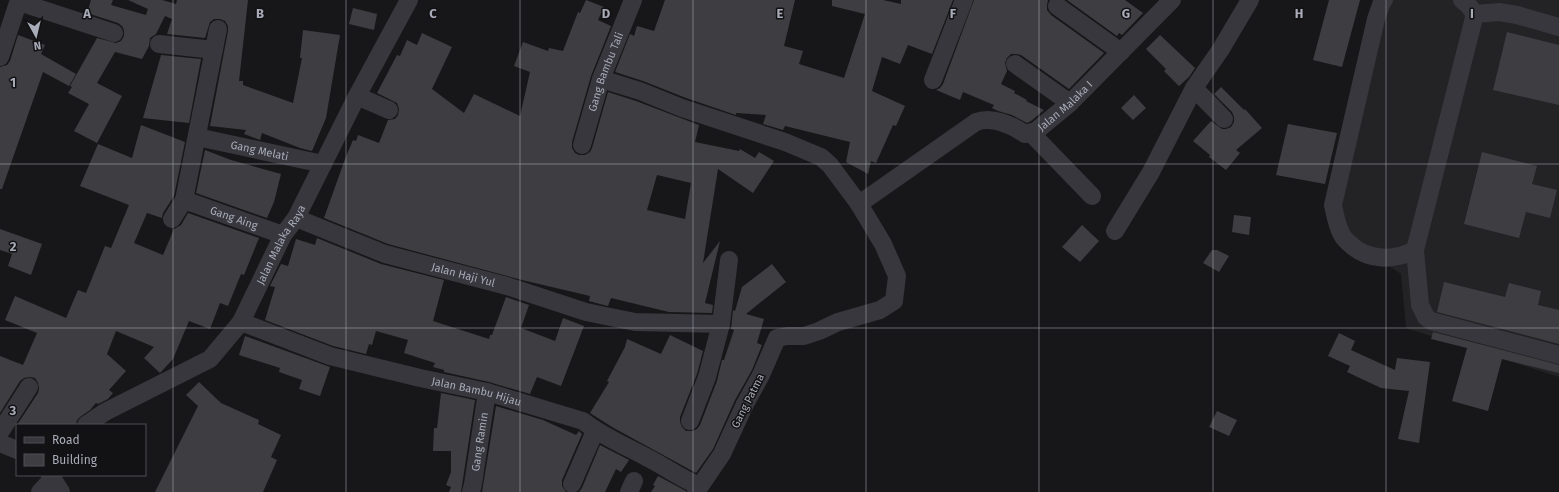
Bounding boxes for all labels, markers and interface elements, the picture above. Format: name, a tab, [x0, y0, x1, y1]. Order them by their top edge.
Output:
text: A	[82, 6, 91, 21]
text: B	[256, 6, 264, 21]
text: C	[429, 6, 437, 21]
text: D	[602, 6, 611, 21]
text: E	[777, 6, 784, 21]
text: F	[950, 6, 957, 21]
text: G	[1122, 6, 1130, 21]
text: H	[1295, 6, 1303, 21]
text: I	[1470, 6, 1474, 21]
north arrow	[16, 16, 56, 56]
street label: Gang Bambu Tali	[586, 30, 626, 113]
text: N	[33, 38, 42, 52]
text: 1	[10, 75, 16, 90]
street label: Jalan Malaka I	[1035, 78, 1095, 133]
street label: Gang Melati	[229, 138, 290, 163]
street label: Gang Aing	[208, 203, 260, 232]
street label: Jalan Malaka Raya	[254, 203, 308, 287]
text: 2	[10, 239, 17, 254]
street label: Jalan Haji Yul	[430, 260, 497, 289]
street label: Gang Patma	[729, 372, 767, 430]
street label: Jalan Bambu Hijau	[431, 374, 523, 409]
text: 3	[9, 403, 17, 418]
street label: Gang Ramin	[469, 411, 490, 472]
legend	[16, 424, 146, 476]
text: Road	[52, 433, 80, 447]
text: Building	[52, 453, 98, 467]

